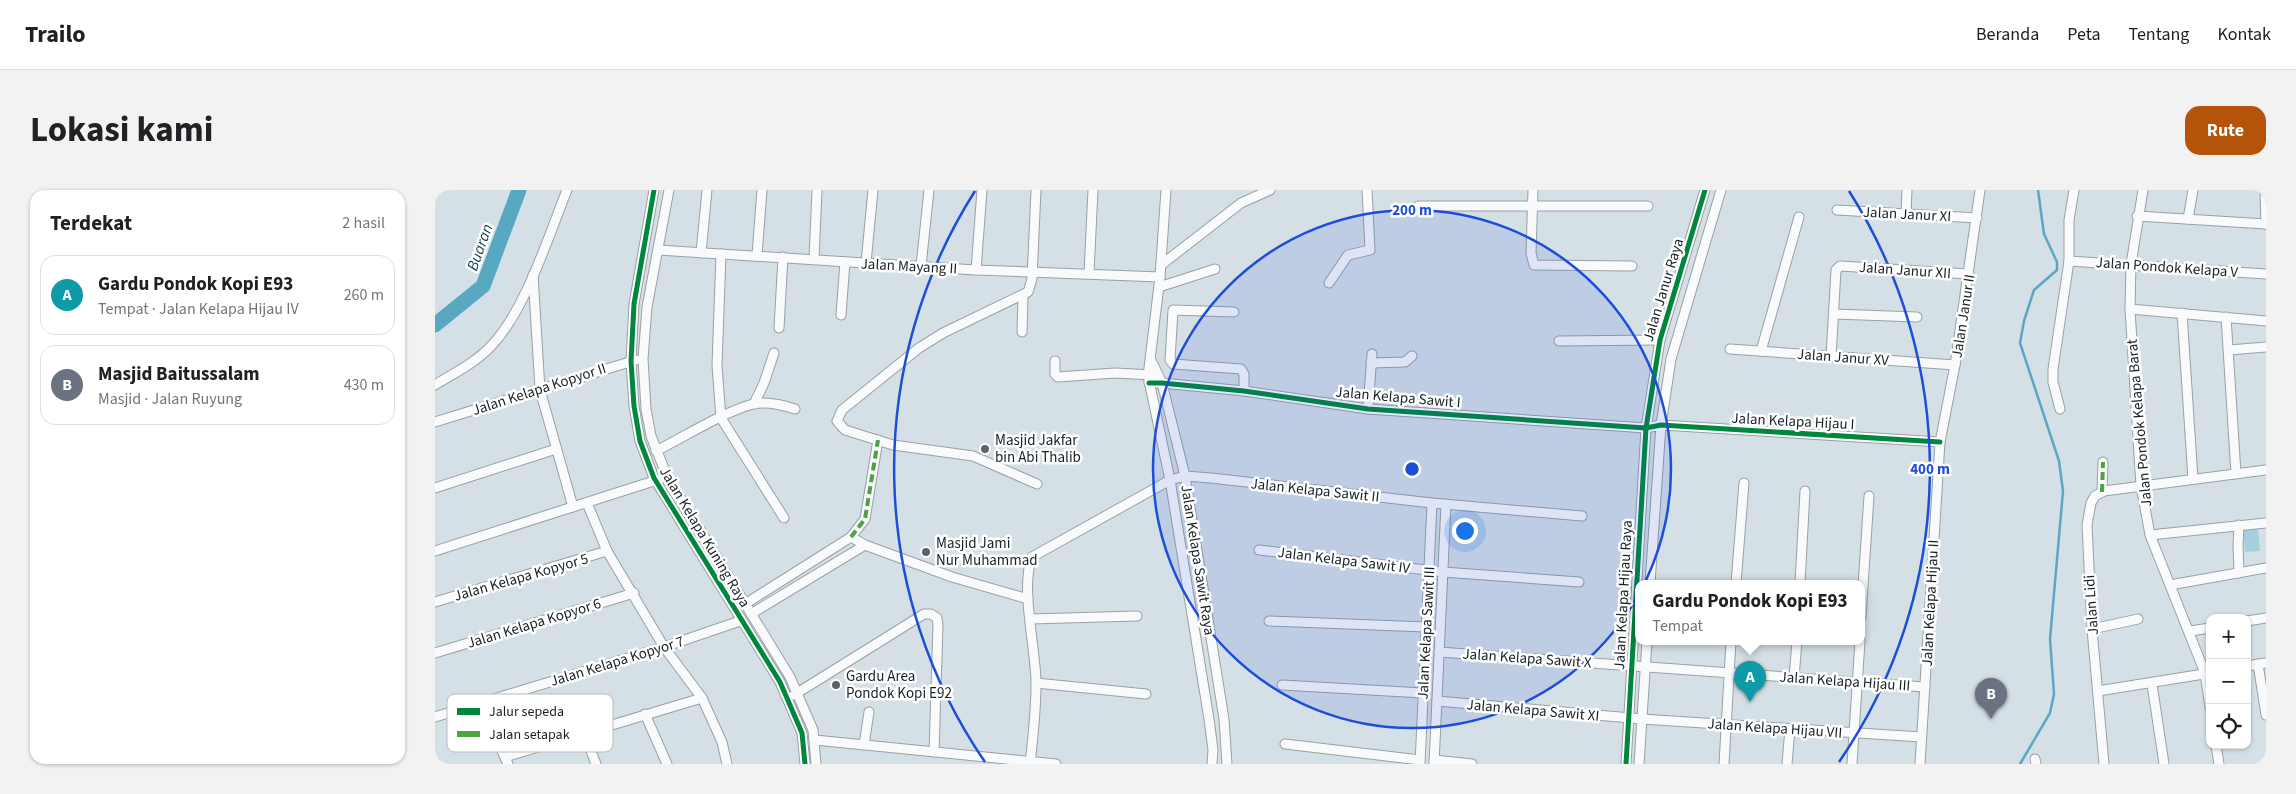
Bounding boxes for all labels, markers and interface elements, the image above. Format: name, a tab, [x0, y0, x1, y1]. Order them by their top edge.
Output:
text: Trailo	[25, 17, 86, 52]
text: Beranda	[1976, 22, 2039, 47]
text: Peta	[2067, 22, 2100, 47]
text: Tentang	[2128, 22, 2189, 47]
text: Kontak	[2217, 22, 2271, 47]
text: Lokasi kami	[30, 105, 213, 155]
button: Rute	[2185, 106, 2266, 155]
text: 200 m	[1392, 200, 1432, 221]
street label: Jalan Janur XI	[1862, 202, 1952, 227]
text: Terdekat	[50, 208, 132, 238]
text: 2 hasil	[342, 212, 385, 234]
water label: Buaran	[461, 221, 499, 274]
street label: Jalan Janur Raya	[1638, 236, 1689, 344]
street label: Jalan Pondok Kelapa V	[2095, 252, 2239, 283]
street label: Jalan Mayang II	[860, 253, 958, 280]
street label: Jalan Janur XII	[1858, 257, 1952, 284]
text: Gardu Pondok Kopi E93	[98, 271, 293, 298]
street label: Jalan Janur II	[1947, 273, 1980, 359]
text: A	[62, 284, 72, 306]
text: 260 m	[344, 284, 384, 306]
text: Tempat · Jalan Kelapa Hijau IV	[98, 298, 299, 320]
street label: Jalan Pondok Kelapa Barat	[2122, 338, 2157, 508]
street label: Jalan Janur XV	[1796, 344, 1890, 371]
street label: Jalan Kelapa Kopyor II	[470, 358, 609, 421]
text: Masjid Baitussalam	[98, 361, 260, 388]
text: B	[62, 374, 72, 396]
text: 430 m	[344, 374, 384, 396]
street label: Jalan Kelapa Sawit I	[1335, 382, 1461, 413]
text: Masjid · Jalan Ruyung	[98, 388, 242, 410]
street label: Jalan Kelapa Hijau I	[1731, 408, 1855, 435]
place label: Masjid Jakfar bin Abi Thalib	[995, 430, 1081, 468]
marker: Masjid Jakfar bin Abi Thalib	[979, 443, 991, 455]
text: 400 m	[1910, 459, 1950, 480]
centre of rings	[1403, 460, 1421, 478]
street label: Jalan Kelapa Kuning Raya	[654, 463, 755, 612]
street label: Jalan Kelapa Sawit II	[1249, 473, 1380, 508]
street label: Jalan Kelapa Sawit Raya	[1175, 483, 1220, 637]
your location	[1452, 518, 1478, 544]
street label: Jalan Kelapa Hijau Raya	[1609, 520, 1638, 670]
place label: Masjid Jami Nur Muhammad	[936, 533, 1038, 571]
street label: Jalan Kelapa Hijau II	[1917, 539, 1944, 667]
street label: Jalan Kelapa Sawit IV	[1277, 542, 1412, 579]
marker: Masjid Jami Nur Muhammad	[920, 546, 932, 558]
street label: Jalan Kelapa Kopyor 5	[451, 548, 591, 607]
street label: Jalan Kelapa Sawit III	[1413, 566, 1440, 700]
street label: Jalan Lidi	[2079, 574, 2104, 636]
popup	[1635, 580, 1865, 645]
text: Gardu Pondok Kopi E93	[1652, 588, 1848, 615]
street label: Jalan Kelapa Kopyor 6	[465, 593, 604, 654]
map controls	[2206, 614, 2251, 749]
button: +	[2206, 614, 2251, 659]
text: Tempat	[1652, 615, 1703, 637]
street label: Jalan Kelapa Kopyor 7	[548, 631, 687, 692]
street label: Jalan Kelapa Sawit X	[1462, 644, 1592, 674]
button: −	[2206, 659, 2251, 704]
pin: A	[1734, 661, 1766, 702]
place label: Gardu Area Pondok Kopi E92	[846, 666, 952, 704]
street label: Jalan Kelapa Hijau III	[1779, 666, 1911, 697]
pin: B	[1975, 678, 2007, 719]
marker: Gardu Area Pondok Kopi E92	[830, 679, 842, 691]
legend	[447, 694, 613, 752]
street label: Jalan Kelapa Sawit XI	[1466, 694, 1600, 727]
text: Jalur sepeda	[489, 702, 564, 722]
button: locate	[2206, 704, 2251, 749]
street label: Jalan Kelapa Hijau VII	[1707, 713, 1843, 744]
text: Jalan setapak	[489, 725, 570, 745]

